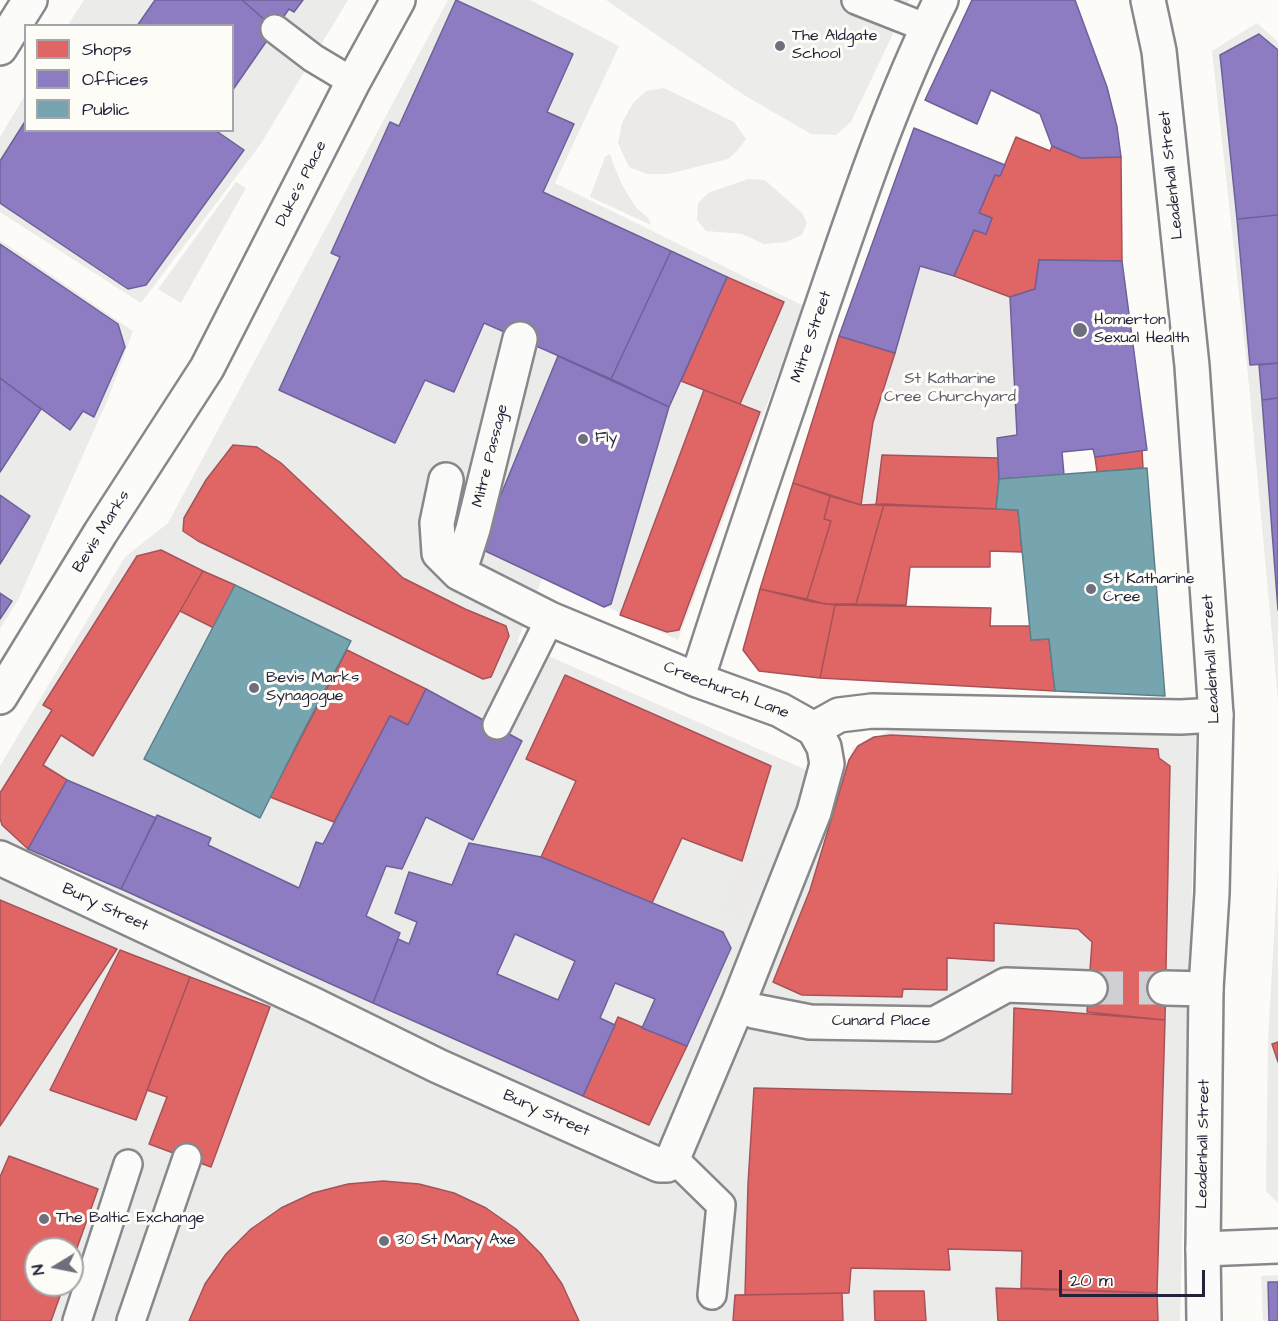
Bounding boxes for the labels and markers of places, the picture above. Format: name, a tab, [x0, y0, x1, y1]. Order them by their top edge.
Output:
place label: The Aldgate School	[792, 27, 877, 65]
marker: The Aldgate School	[773, 39, 787, 53]
place label: Homerton Sexual Health	[1094, 311, 1189, 349]
marker: Homerton Sexual Health	[1071, 321, 1089, 339]
place label: Fly	[595, 429, 617, 449]
marker: Fly	[576, 432, 590, 446]
place label: St Katharine Cree	[1103, 570, 1194, 608]
marker: St Katharine Cree	[1084, 582, 1098, 596]
place label: Bevis Marks Synagogue	[266, 669, 359, 707]
marker: Bevis Marks Synagogue	[247, 681, 261, 695]
place label: The Baltic Exchange	[56, 1209, 204, 1229]
marker: The Baltic Exchange	[37, 1212, 51, 1226]
place label: 30 St Mary Axe	[396, 1231, 516, 1251]
marker: 30 St Mary Axe	[377, 1234, 391, 1248]

